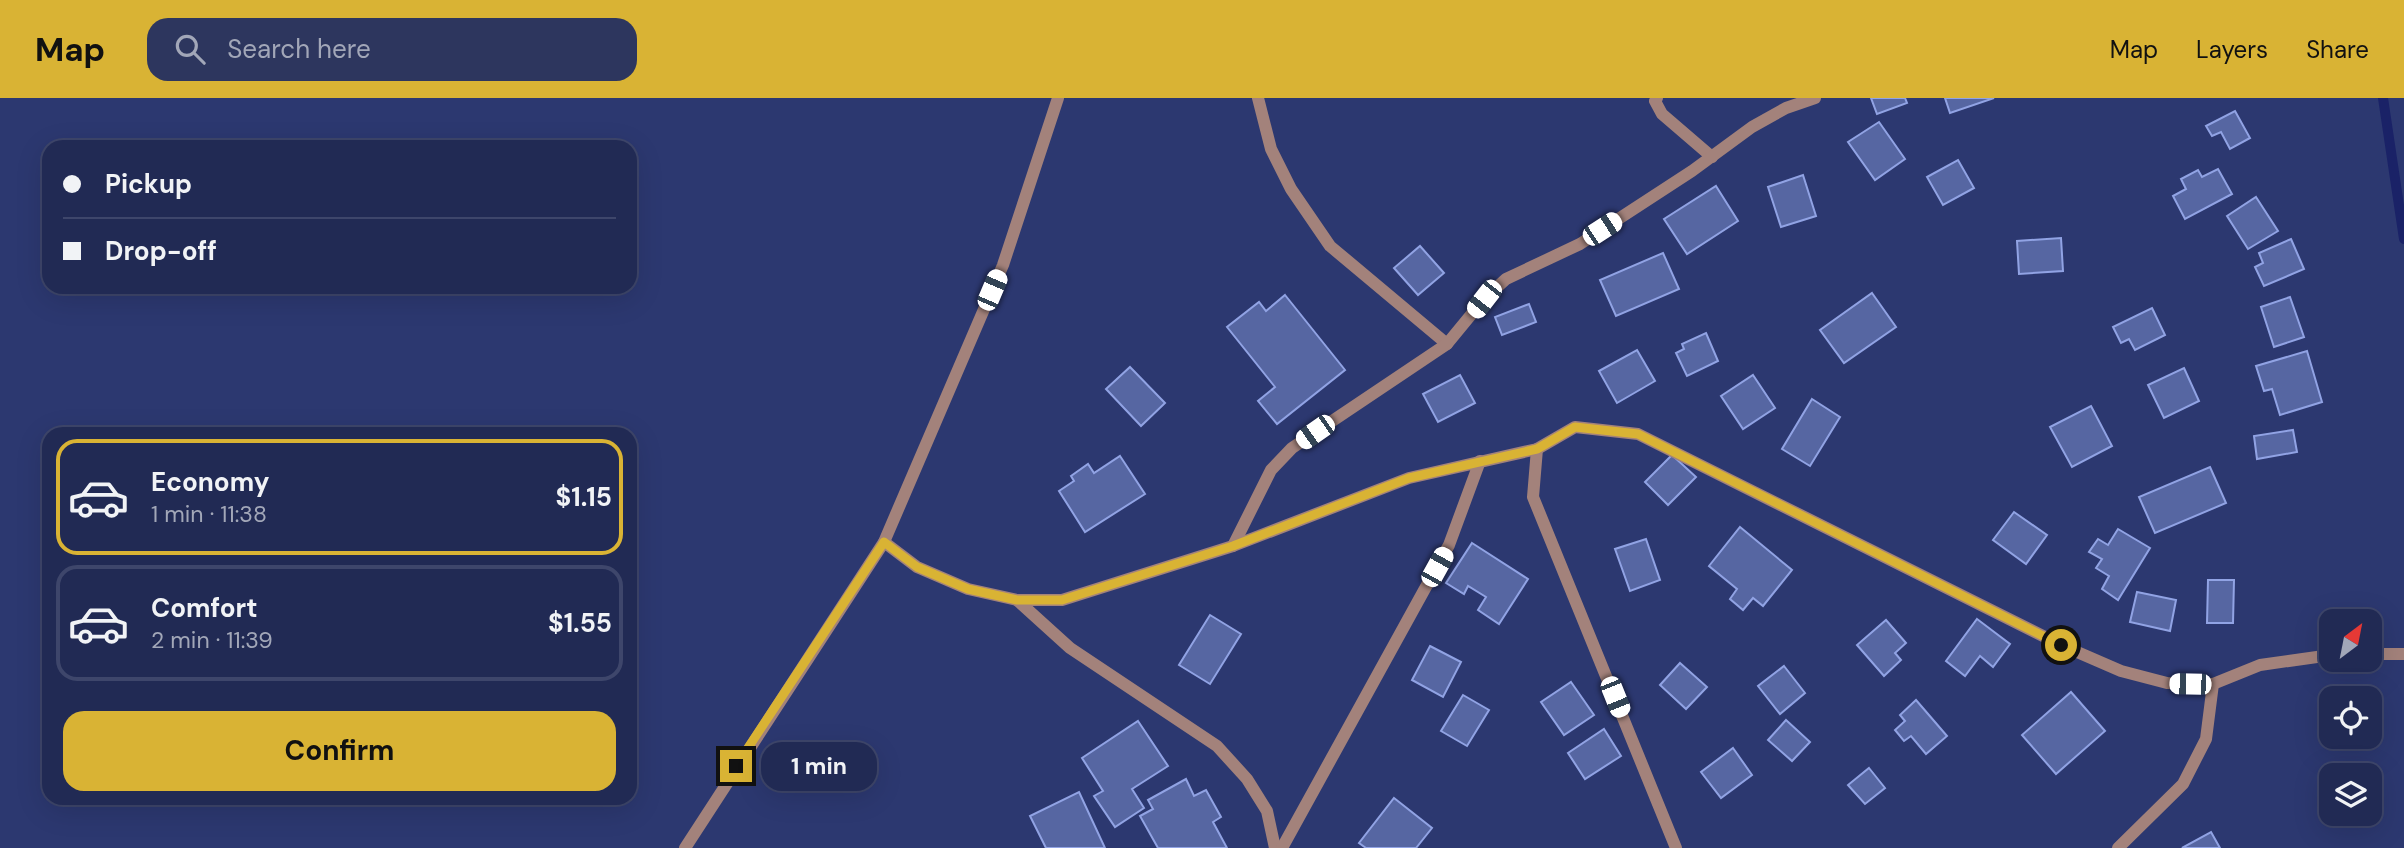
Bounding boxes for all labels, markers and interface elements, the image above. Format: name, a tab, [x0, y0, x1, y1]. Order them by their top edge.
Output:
search box	[147, 18, 637, 81]
text: Map	[35, 28, 105, 71]
icon: search	[171, 30, 209, 68]
text: Search here	[227, 32, 371, 66]
text: Map	[2110, 34, 2158, 65]
text: Layers	[2196, 34, 2268, 65]
text: Share	[2306, 34, 2369, 65]
text: Pickup	[105, 167, 192, 201]
car	[1579, 209, 1626, 249]
text: Drop-off	[105, 234, 217, 268]
car	[975, 267, 1010, 313]
car	[1463, 276, 1506, 322]
car	[1292, 411, 1339, 453]
text: Economy	[151, 465, 269, 499]
icon: car	[67, 466, 130, 529]
text: $1.15	[556, 480, 612, 514]
text: 1 min · 11:38	[151, 499, 267, 529]
car	[1418, 544, 1457, 590]
text: Comfort	[151, 591, 257, 625]
icon: car	[67, 592, 130, 655]
text: $1.55	[548, 606, 612, 640]
north arrow	[2319, 609, 2382, 672]
map controls	[2319, 609, 2382, 826]
text: 2 min · 11:39	[151, 625, 273, 655]
route start	[2045, 629, 2077, 661]
car	[2169, 673, 2212, 695]
car	[1598, 674, 1633, 720]
button: locate	[2319, 686, 2382, 749]
button: Confirm	[63, 711, 616, 791]
callout: 1 min	[760, 742, 876, 790]
route end	[720, 750, 752, 782]
text: 1 min	[791, 751, 847, 781]
button: layers	[2319, 763, 2382, 826]

